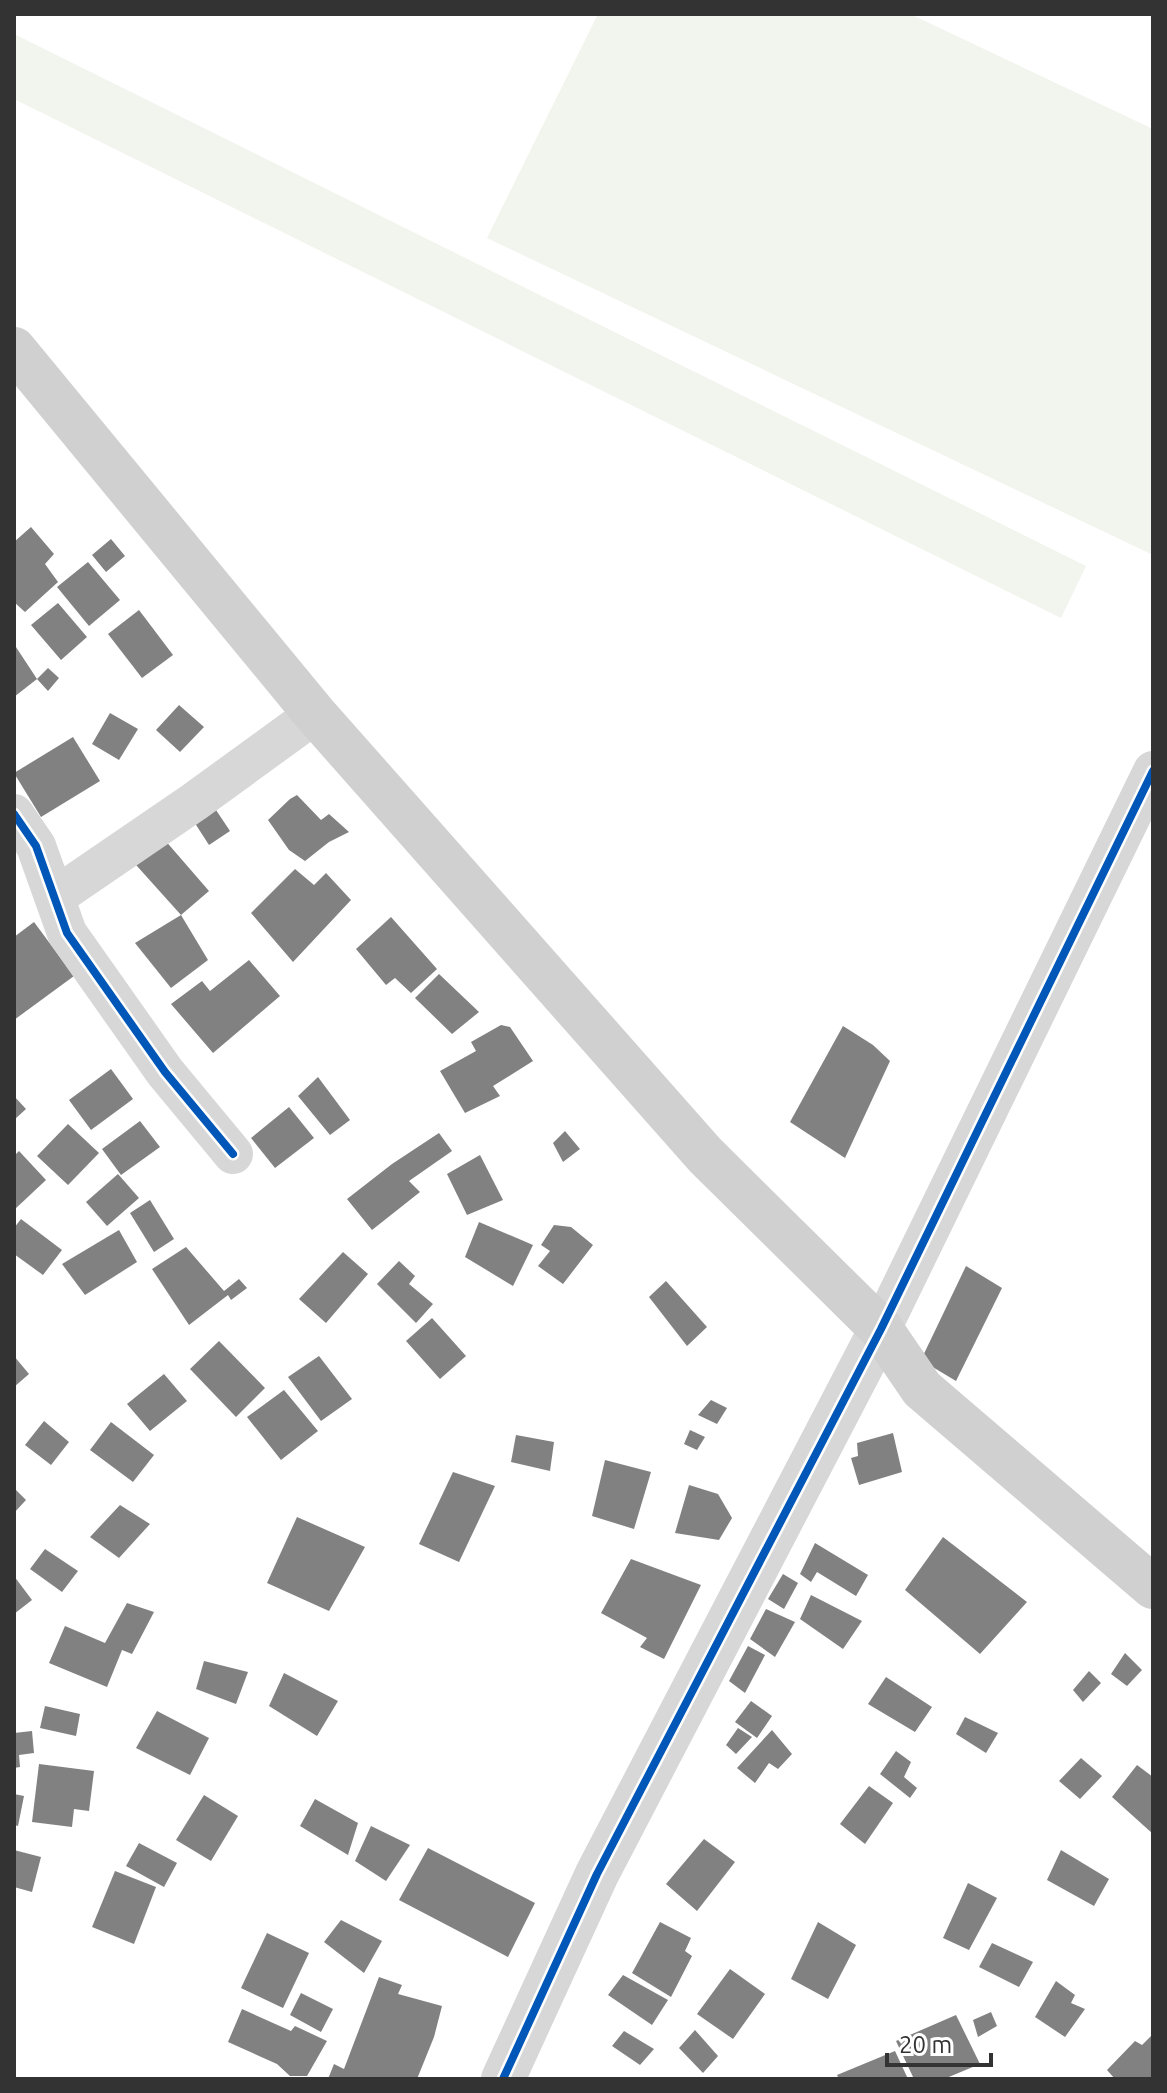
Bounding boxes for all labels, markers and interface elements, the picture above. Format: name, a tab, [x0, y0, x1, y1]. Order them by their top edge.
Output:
scale bar	[887, 2017, 991, 2067]
text: 20 m	[899, 2031, 952, 2058]

